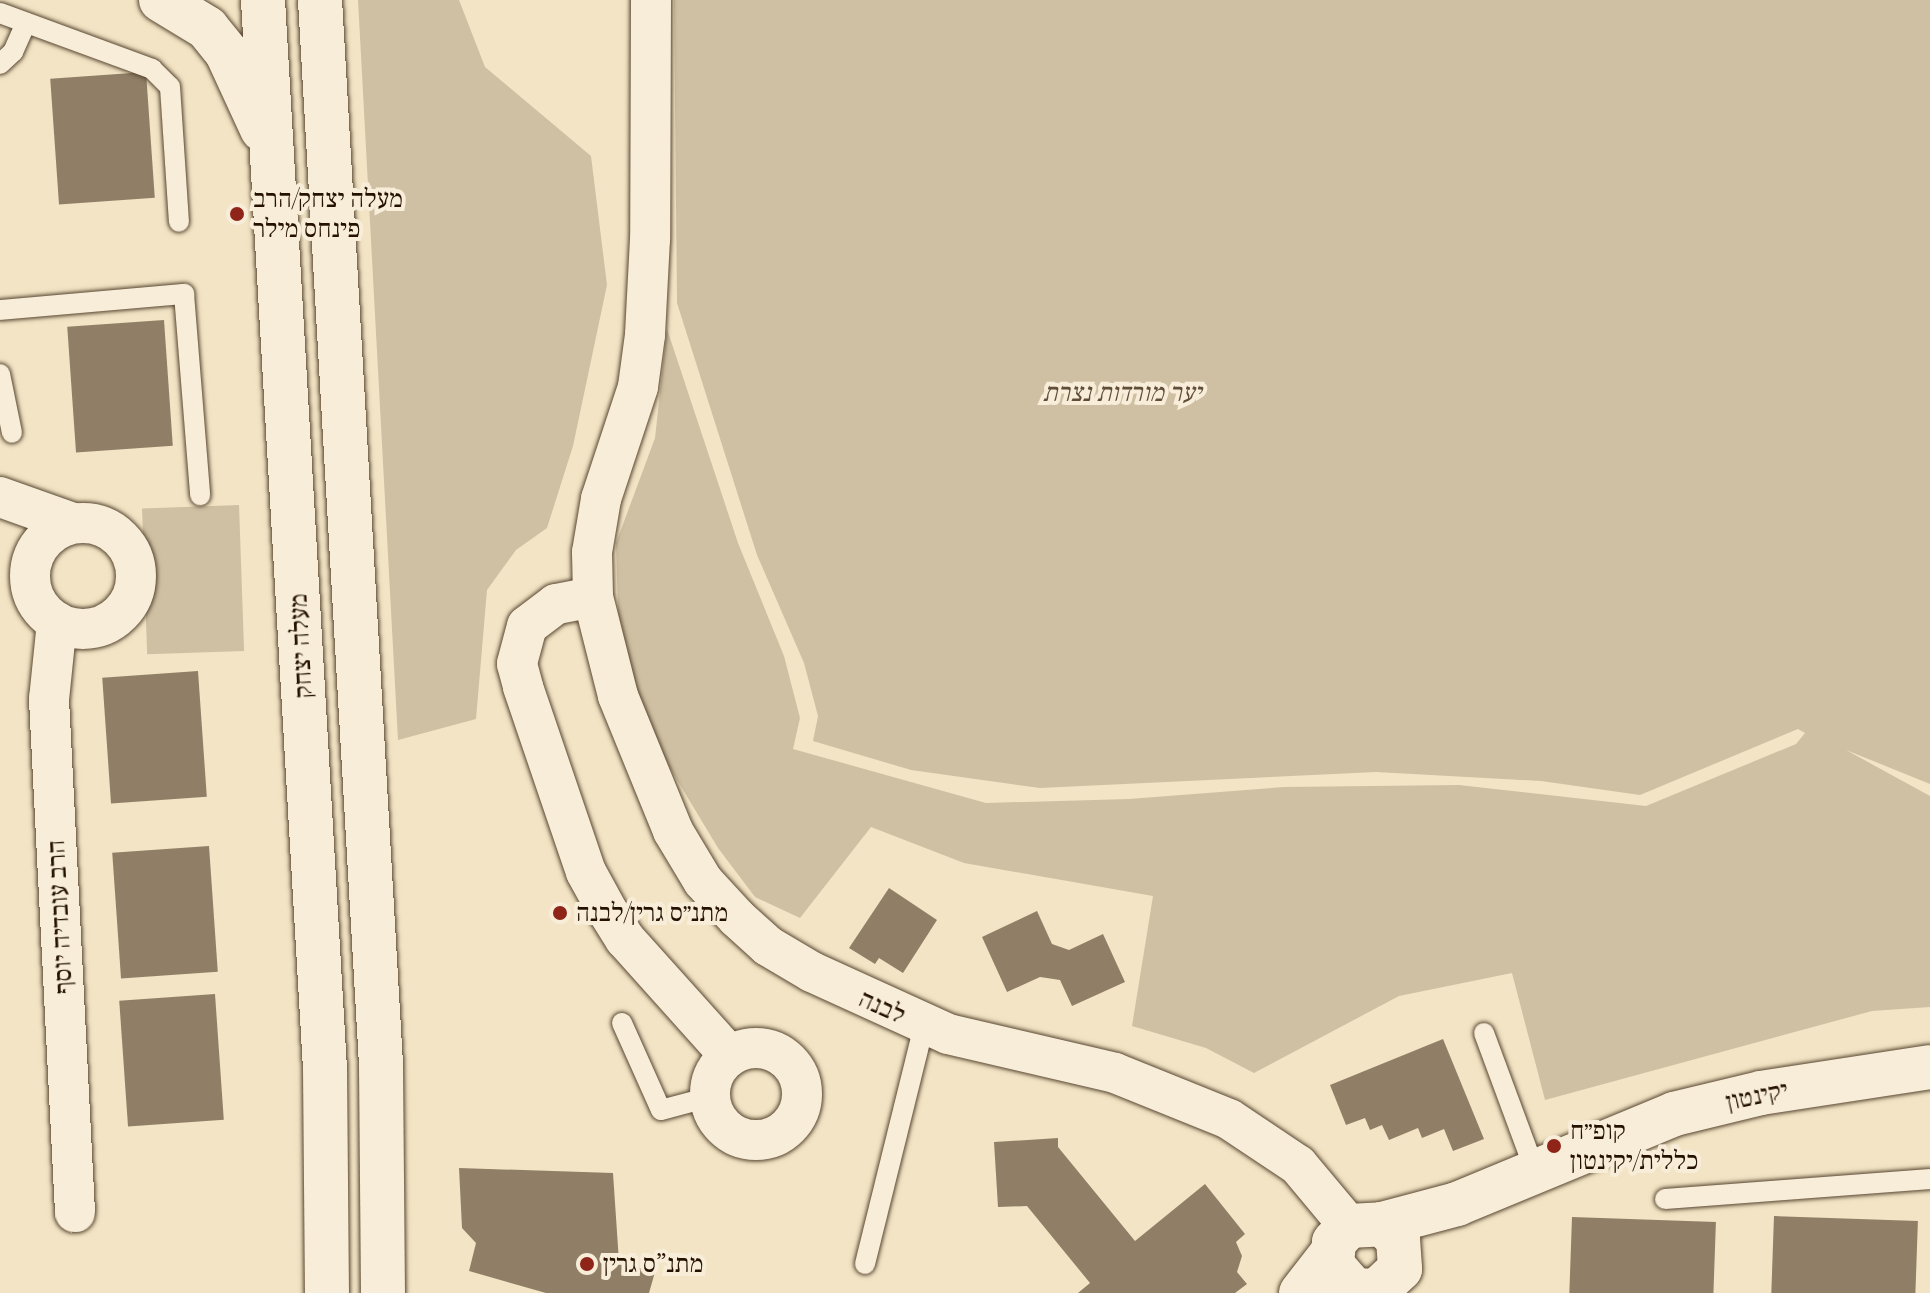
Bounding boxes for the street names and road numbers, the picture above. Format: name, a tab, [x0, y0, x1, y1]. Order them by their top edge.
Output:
street label: מעלה יצחק	[283, 593, 319, 699]
street label: הרב עובדיה יוסף	[40, 839, 80, 995]
street label: לבנה	[854, 983, 910, 1031]
street label: יקינטון	[1723, 1074, 1791, 1118]

